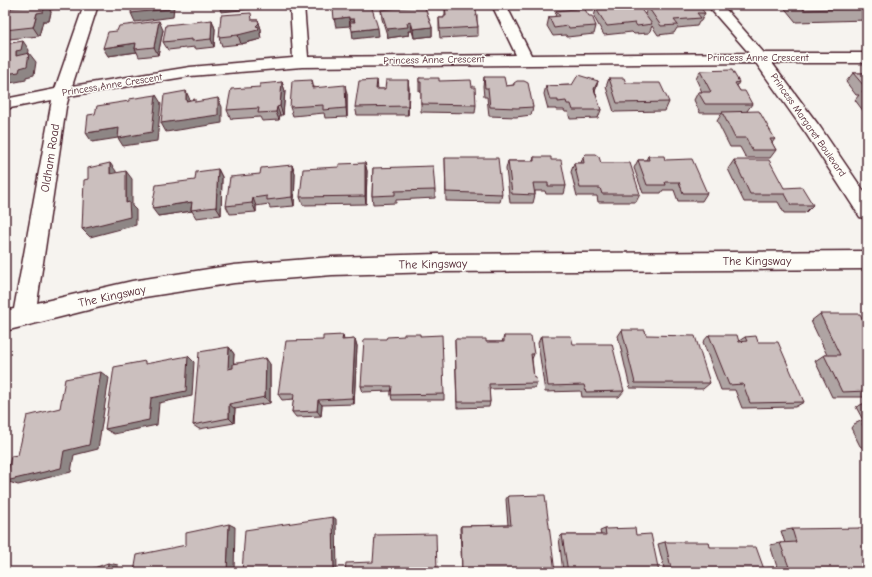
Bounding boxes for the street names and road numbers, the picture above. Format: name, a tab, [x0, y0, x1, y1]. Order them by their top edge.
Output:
street label: Princess Anne Crescent	[707, 52, 810, 64]
street label: Princess Anne Crescent	[383, 53, 486, 67]
street label: Princess Anne Crescent	[61, 71, 164, 99]
street label: Princess Margaret Boulevard	[768, 71, 848, 179]
street label: Oldham Road	[38, 123, 62, 193]
street label: The Kingsway	[723, 254, 792, 268]
street label: The Kingsway	[399, 256, 468, 272]
street label: The Kingsway	[77, 282, 148, 310]

